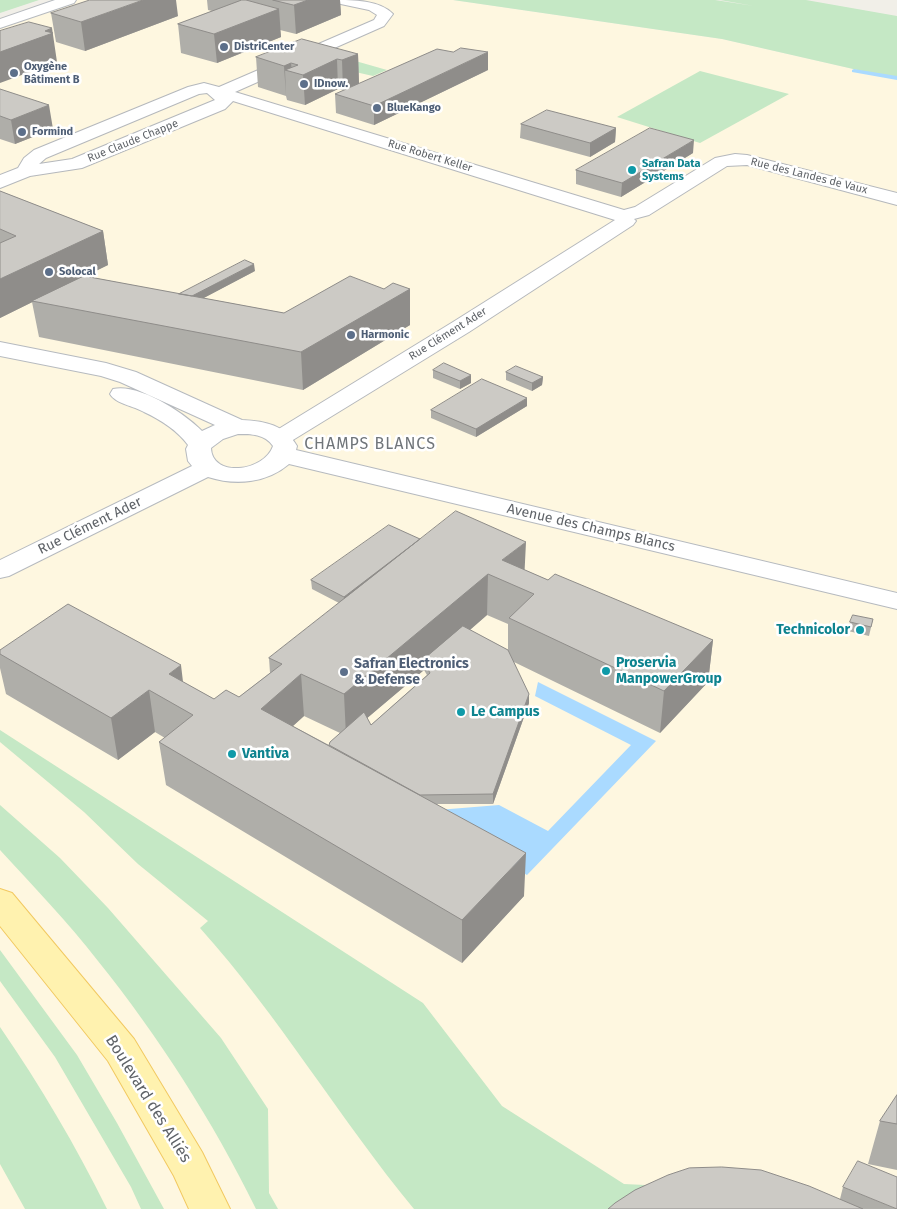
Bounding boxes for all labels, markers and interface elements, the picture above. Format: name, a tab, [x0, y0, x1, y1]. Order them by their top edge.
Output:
place label: DistriCenter	[234, 40, 294, 54]
marker: DistriCenter	[218, 41, 230, 53]
place label: Oxygène Bâtiment B	[24, 60, 80, 86]
marker: Oxygène Bâtiment B	[8, 67, 20, 79]
place label: IDnow.	[314, 77, 348, 91]
marker: IDnow.	[298, 78, 310, 90]
place label: BlueKango	[387, 101, 441, 115]
marker: BlueKango	[371, 102, 383, 114]
street label: Rue Claude Chappe	[86, 117, 180, 165]
place label: Formind	[32, 125, 73, 139]
marker: Formind	[16, 126, 28, 138]
street label: Rue Robert Keller	[386, 137, 474, 175]
street label: Rue des Landes de Vaux	[749, 155, 869, 197]
place label: Safran Data Systems	[642, 157, 700, 183]
marker: Safran Data Systems	[626, 164, 638, 176]
place label: Solocal	[59, 265, 96, 279]
marker: Solocal	[43, 266, 55, 278]
street label: Rue Clément Ader	[407, 305, 489, 363]
place label: Harmonic	[361, 328, 409, 342]
marker: Harmonic	[345, 329, 357, 341]
district label: CHAMPS BLANCS	[303, 435, 437, 455]
street label: Rue Clément Ader	[35, 494, 145, 558]
street label: Avenue des Champs Blancs	[505, 500, 677, 556]
place label: Technicolor	[776, 622, 850, 638]
marker: Technicolor	[854, 624, 866, 636]
place label: Proservia ManpowerGroup	[616, 655, 722, 688]
place label: Safran Electronics & Defense	[354, 656, 469, 689]
marker: Proservia ManpowerGroup	[600, 665, 612, 677]
marker: Safran Electronics & Defense	[338, 666, 350, 678]
place label: Le Campus	[471, 704, 539, 720]
marker: Le Campus	[455, 706, 467, 718]
place label: Vantiva	[242, 746, 289, 762]
marker: Vantiva	[226, 748, 238, 760]
street label: Boulevard des Alliés	[101, 1032, 195, 1166]

